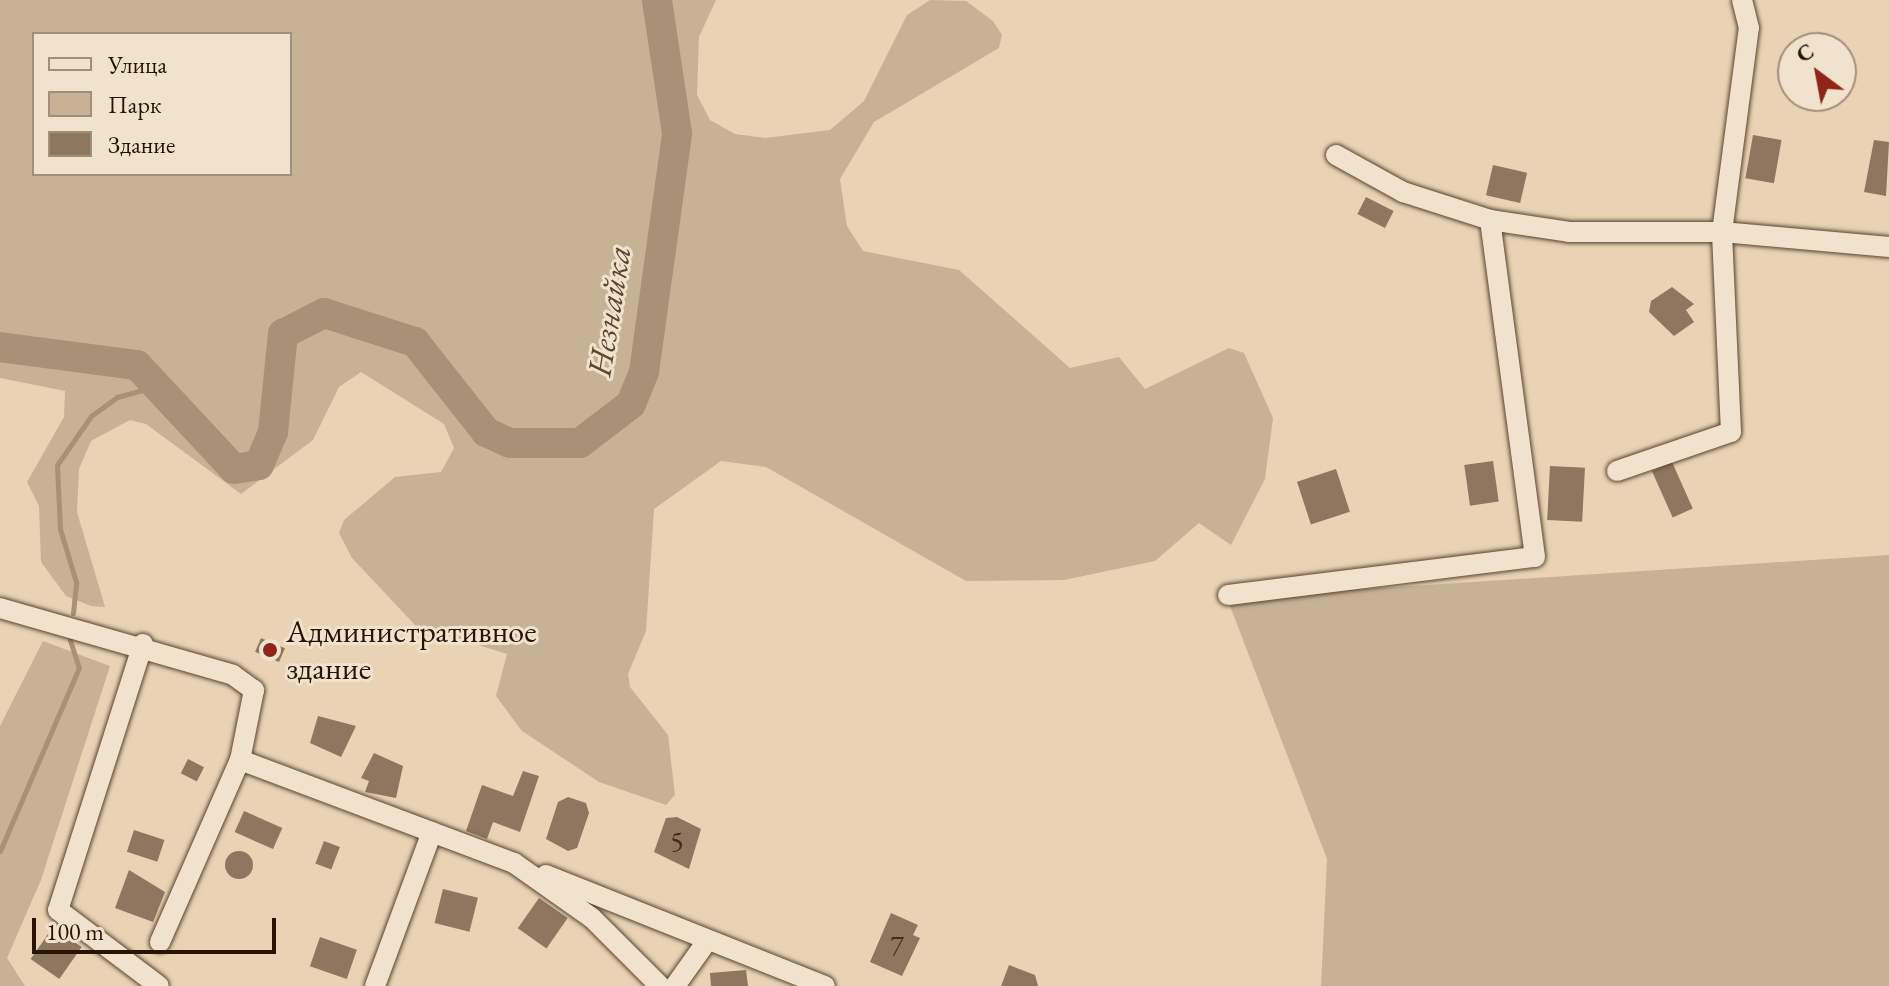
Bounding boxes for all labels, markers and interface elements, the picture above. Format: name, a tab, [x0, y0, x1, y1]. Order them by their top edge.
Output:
legend	[32, 32, 292, 176]
north arrow	[1777, 32, 1857, 112]
text: С	[1791, 36, 1819, 69]
text: Улица	[108, 49, 167, 80]
text: Парк	[108, 89, 161, 120]
text: Здание	[108, 129, 175, 160]
water label: Незнайка	[579, 243, 639, 379]
place label: Административное здание	[286, 613, 537, 688]
marker: Административное здание	[261, 641, 279, 659]
house number: 5	[670, 824, 684, 858]
scale bar	[36, 902, 280, 952]
text: 100 m	[46, 916, 104, 947]
house number: 7	[890, 928, 904, 962]

